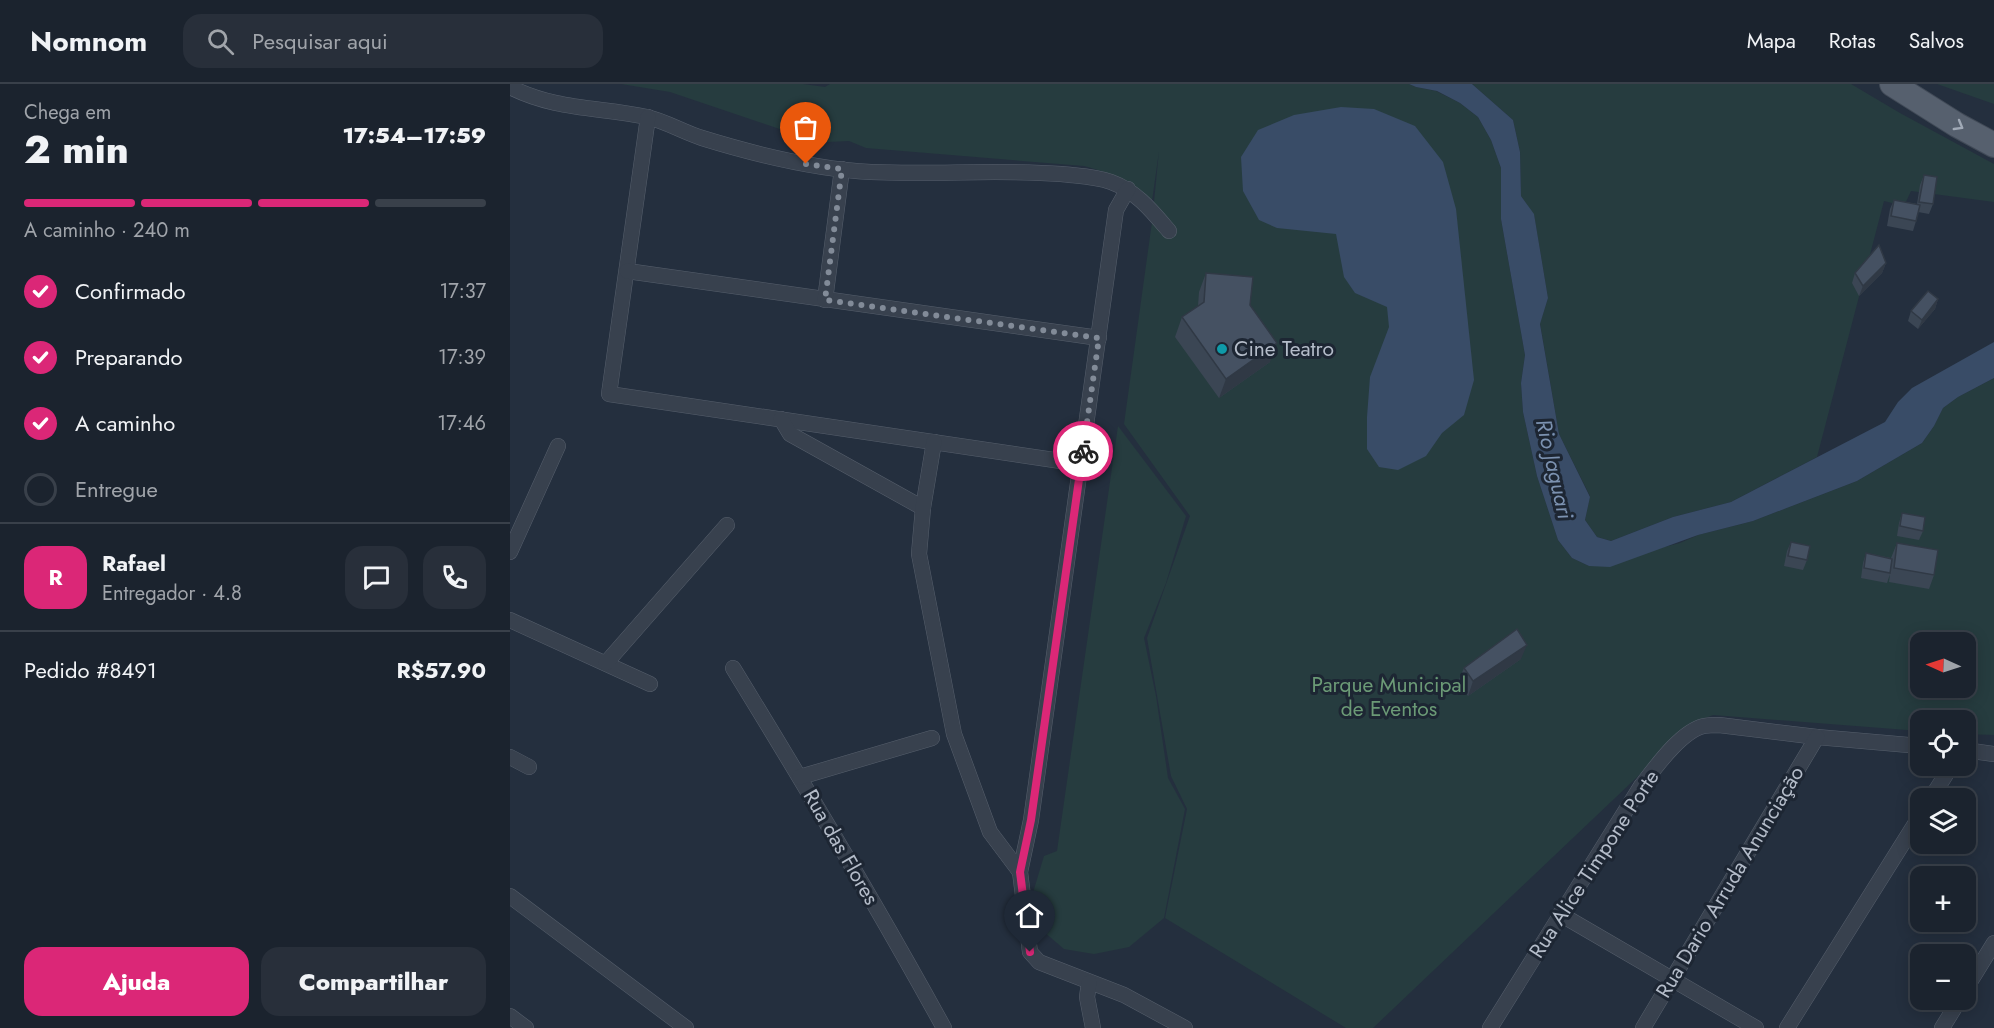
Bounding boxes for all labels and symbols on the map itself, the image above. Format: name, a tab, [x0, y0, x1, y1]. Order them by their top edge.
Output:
pin	[780, 102, 831, 164]
one-way arrow	[1953, 119, 1964, 130]
place label: Cine Teatro	[1234, 334, 1334, 364]
marker: Cine Teatro	[1215, 342, 1229, 356]
water label: Rio Jaguari	[1528, 416, 1582, 522]
courier	[1053, 421, 1113, 481]
north arrow	[1910, 632, 1976, 698]
park label: Parque Municipal de Eventos	[1312, 670, 1466, 724]
street label: Rua Dario Arruda Anunciação	[1649, 760, 1811, 1004]
street label: Rua Alice Timpone Porte	[1522, 764, 1666, 964]
street label: Rua das Flores	[796, 784, 886, 910]
pin	[1004, 890, 1055, 952]

